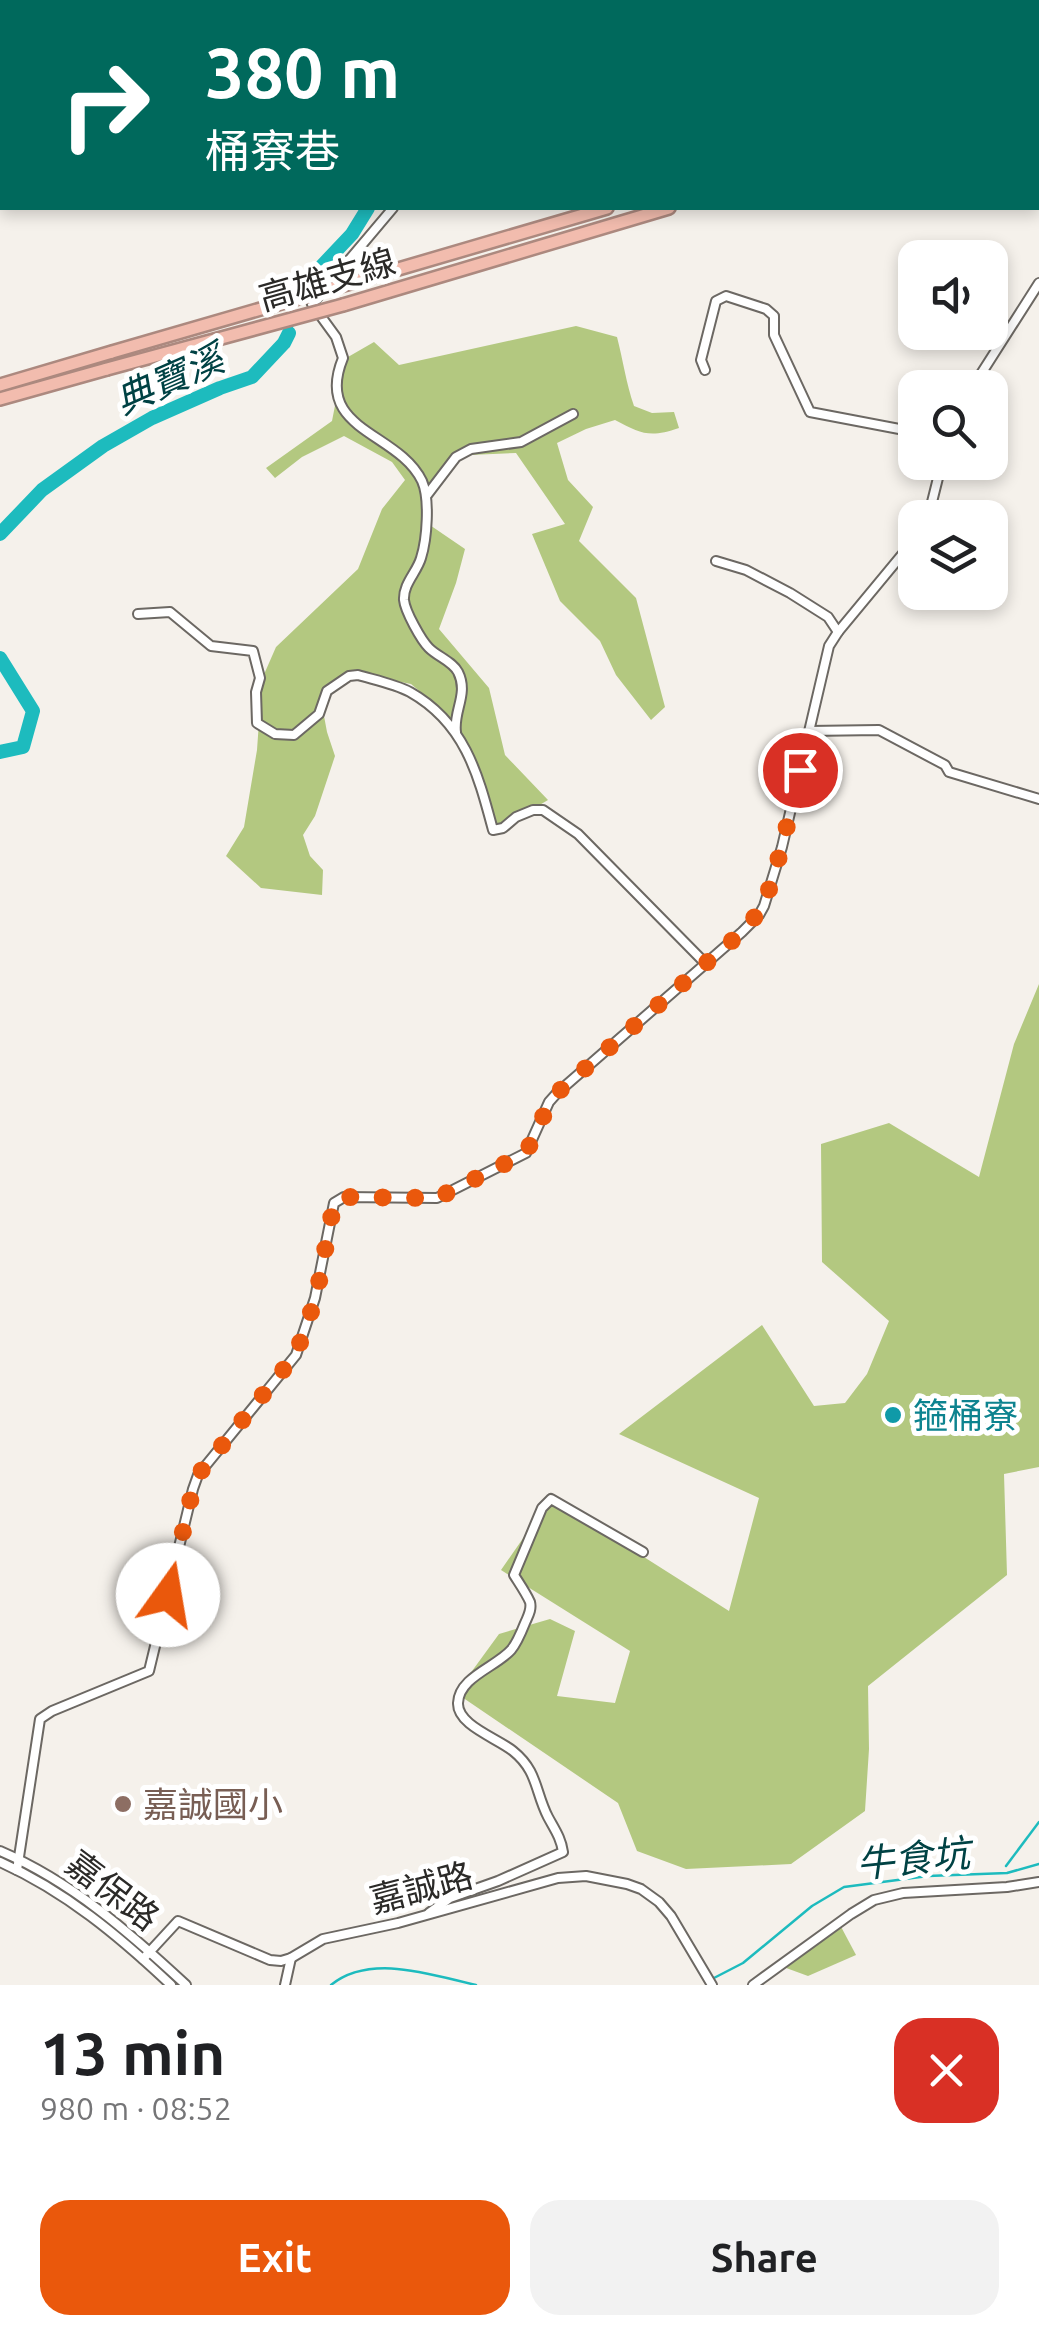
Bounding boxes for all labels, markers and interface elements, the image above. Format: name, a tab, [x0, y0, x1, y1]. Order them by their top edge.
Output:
text: 380 m	[205, 33, 400, 111]
icon: right	[40, 40, 170, 170]
text: 桶寮巷	[205, 125, 340, 176]
street label: 高雄支線	[254, 240, 400, 318]
map controls	[898, 240, 1008, 610]
button: sound	[898, 240, 1008, 350]
water label: 典寶溪	[108, 335, 234, 421]
button: search	[898, 370, 1008, 480]
button: layers	[898, 500, 1008, 610]
pin	[758, 728, 843, 813]
icon: arrive	[773, 743, 828, 798]
place label: 箍桶寮	[913, 1395, 1018, 1435]
marker: 箍桶寮	[882, 1404, 904, 1426]
position arrow	[116, 1543, 220, 1647]
place label: 嘉誠國小	[143, 1784, 283, 1824]
marker: 嘉誠國小	[112, 1793, 134, 1815]
water label: 牛食坑	[854, 1831, 977, 1885]
street label: 嘉保路	[59, 1842, 167, 1938]
street label: 嘉誠路	[365, 1854, 477, 1920]
button: close	[894, 2018, 999, 2123]
text: 13 min	[40, 2019, 225, 2086]
text: 980 m · 08:52	[40, 2090, 232, 2126]
button: Exit	[40, 2200, 510, 2315]
button: Share	[530, 2200, 999, 2315]

